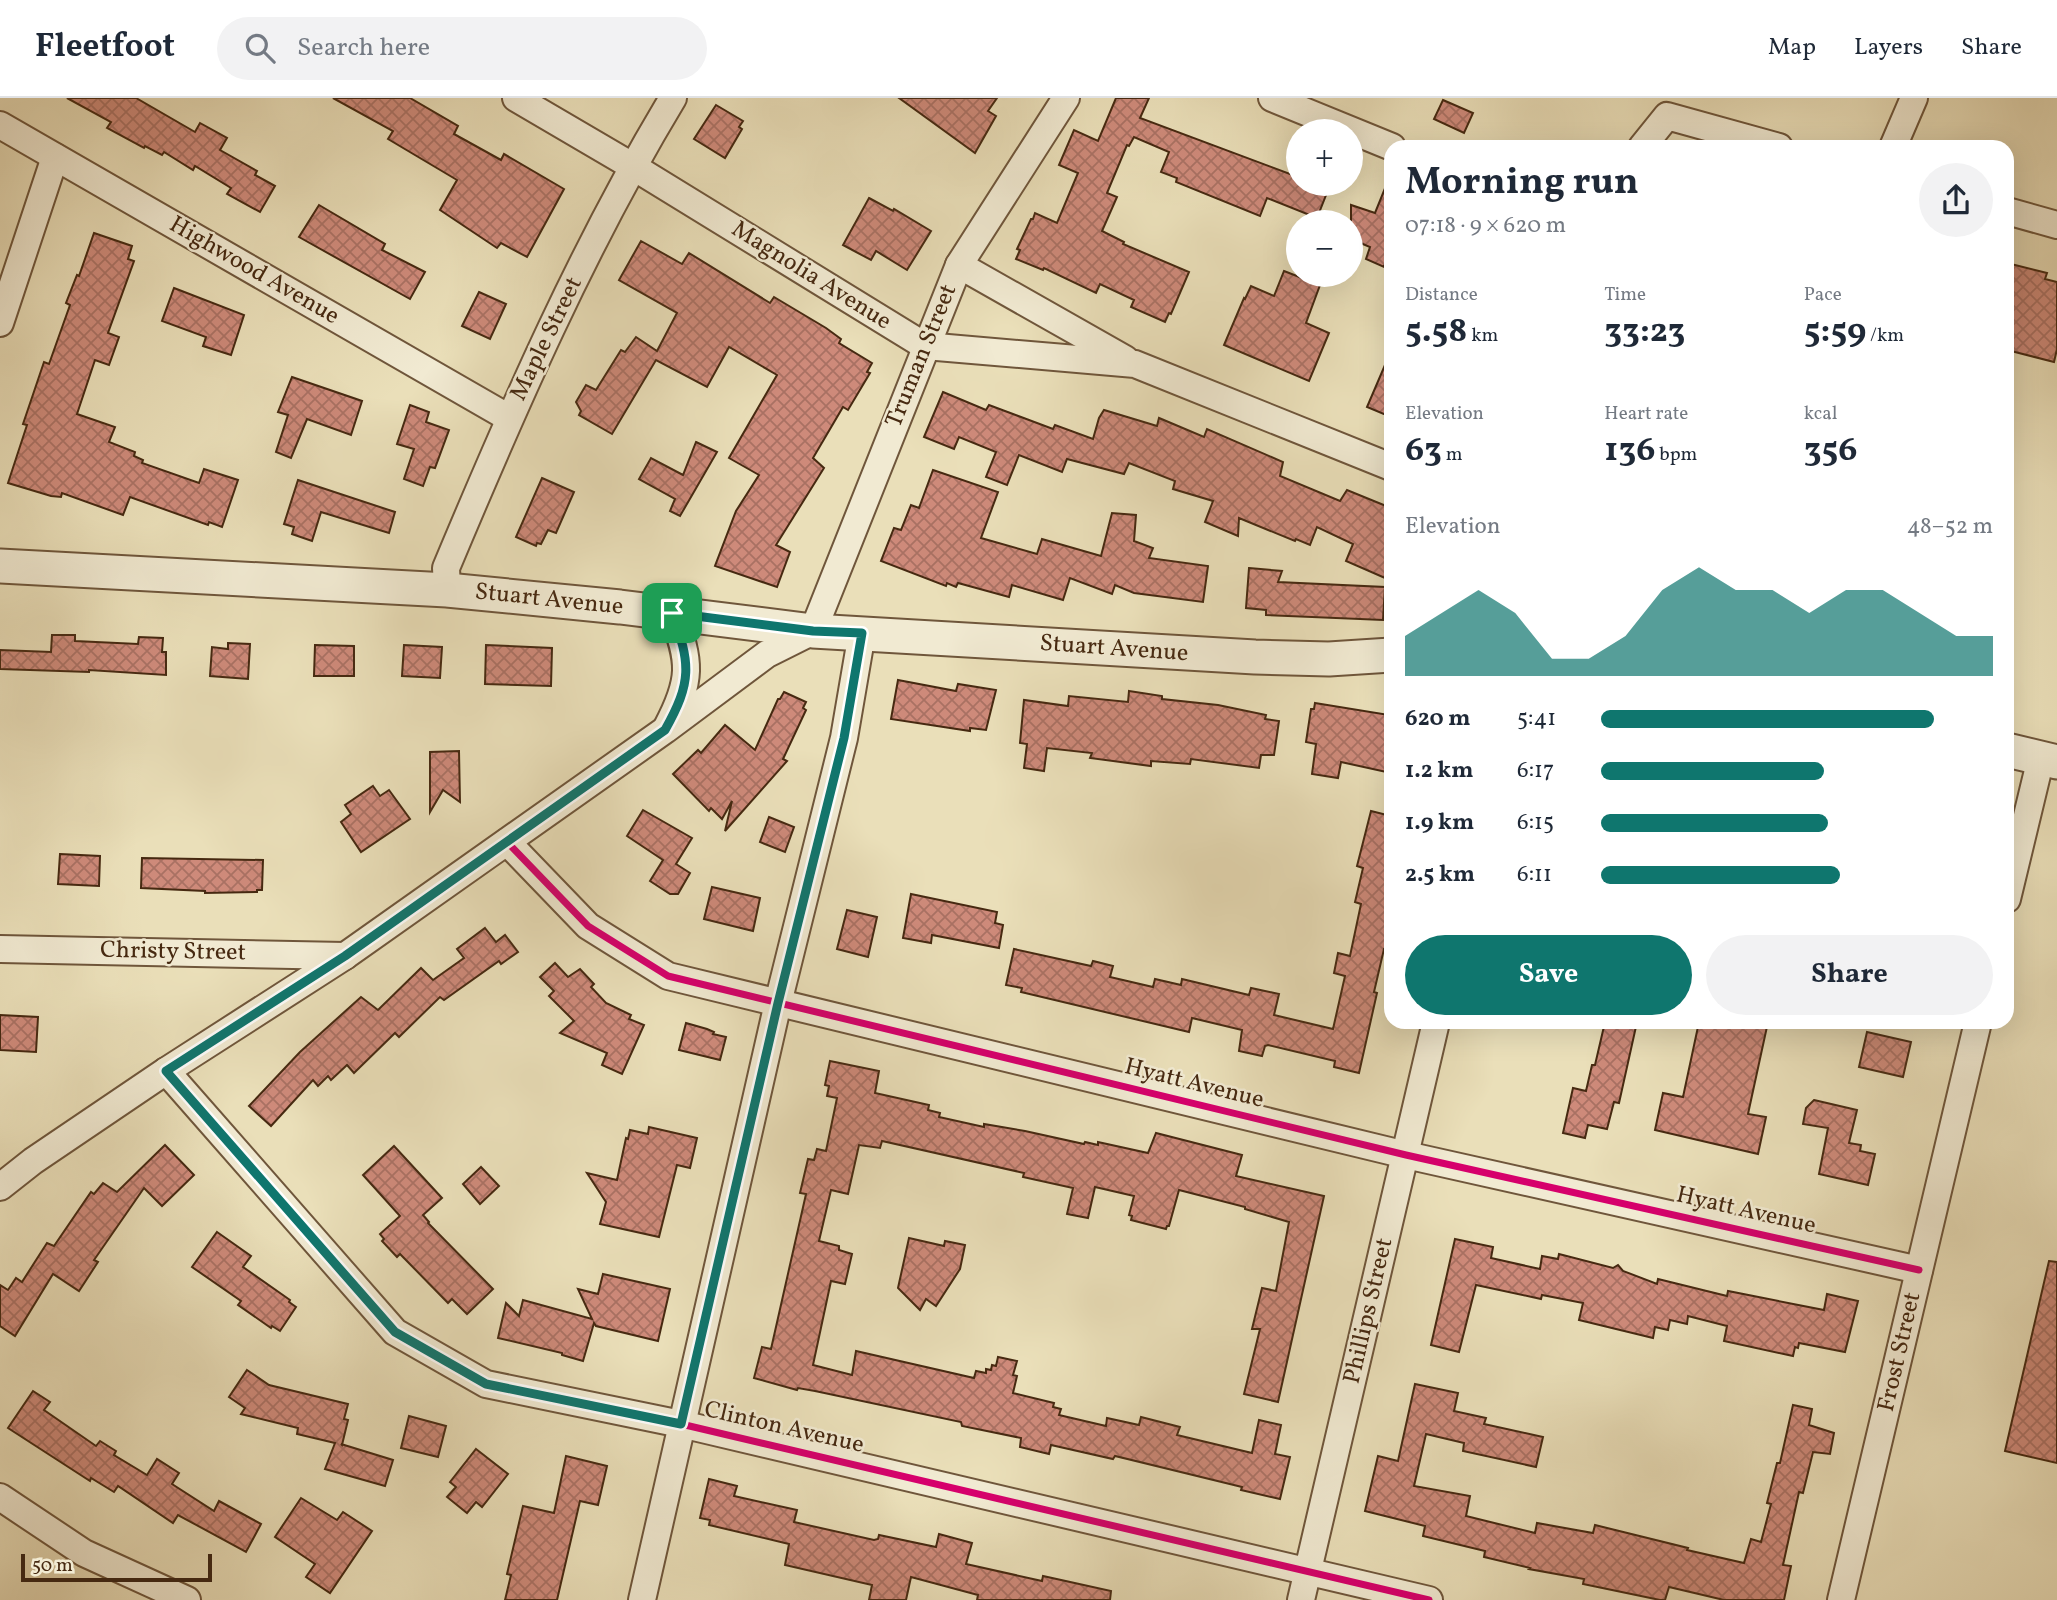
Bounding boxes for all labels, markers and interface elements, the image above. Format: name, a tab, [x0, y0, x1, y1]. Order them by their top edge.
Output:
search box	[217, 17, 707, 80]
text: Fleetfoot	[35, 25, 175, 71]
icon: search	[241, 29, 279, 67]
text: Search here	[297, 30, 430, 66]
text: Map	[1768, 31, 1816, 65]
text: Layers	[1854, 31, 1923, 65]
text: Share	[1961, 31, 2022, 65]
map controls	[1286, 119, 1363, 287]
button: +	[1286, 119, 1363, 196]
text: Morning run	[1405, 157, 1639, 210]
button: share	[1919, 163, 1993, 237]
street label: Highwood Avenue	[163, 208, 345, 334]
button: −	[1286, 210, 1363, 287]
text: 07:18 · 9 × 620 m	[1405, 210, 1566, 242]
street label: Magnolia Avenue	[724, 213, 898, 339]
street label: Maple Street	[502, 271, 592, 407]
street label: Truman Street	[878, 279, 966, 433]
text: Distance	[1405, 282, 1478, 308]
text: Time	[1604, 282, 1646, 308]
text: Pace	[1804, 282, 1842, 308]
text: 5.58	[1405, 308, 1467, 356]
text: 33:23	[1604, 308, 1685, 356]
text: 5:59	[1804, 308, 1866, 356]
text: km	[1467, 323, 1498, 349]
text: /km	[1866, 323, 1904, 349]
text: Elevation	[1405, 401, 1484, 427]
text: Heart rate	[1604, 401, 1688, 427]
text: kcal	[1804, 401, 1837, 427]
text: 63	[1405, 427, 1442, 475]
text: 136	[1604, 427, 1655, 475]
text: 356	[1804, 427, 1858, 475]
text: m	[1442, 442, 1462, 468]
text: bpm	[1655, 442, 1697, 468]
text: Elevation	[1405, 511, 1501, 543]
text: 48–52 m	[1907, 511, 1993, 543]
street label: Stuart Avenue	[473, 575, 625, 625]
pin	[642, 583, 702, 643]
icon: arrive	[653, 594, 691, 632]
street label: Stuart Avenue	[1039, 627, 1189, 671]
text: 620 m	[1405, 703, 1471, 735]
text: 5:41	[1517, 703, 1556, 735]
text: 1.2 km	[1405, 755, 1474, 787]
text: 6:17	[1517, 755, 1554, 787]
text: 1.9 km	[1405, 807, 1474, 839]
text: 6:15	[1517, 807, 1554, 839]
text: 2.5 km	[1405, 859, 1475, 891]
text: 6:11	[1517, 859, 1552, 891]
street label: Christy Street	[100, 934, 246, 970]
button: Save	[1405, 935, 1692, 1015]
button: Share	[1706, 935, 1993, 1015]
street label: Hyatt Avenue	[1121, 1050, 1267, 1118]
street label: Hyatt Avenue	[1673, 1178, 1819, 1244]
street label: Phillips Street	[1336, 1235, 1402, 1387]
street label: Frost Street	[1870, 1289, 1930, 1415]
street label: Clinton Avenue	[701, 1393, 867, 1463]
scale bar	[21, 1551, 212, 1583]
text: 50 m	[32, 1553, 73, 1579]

